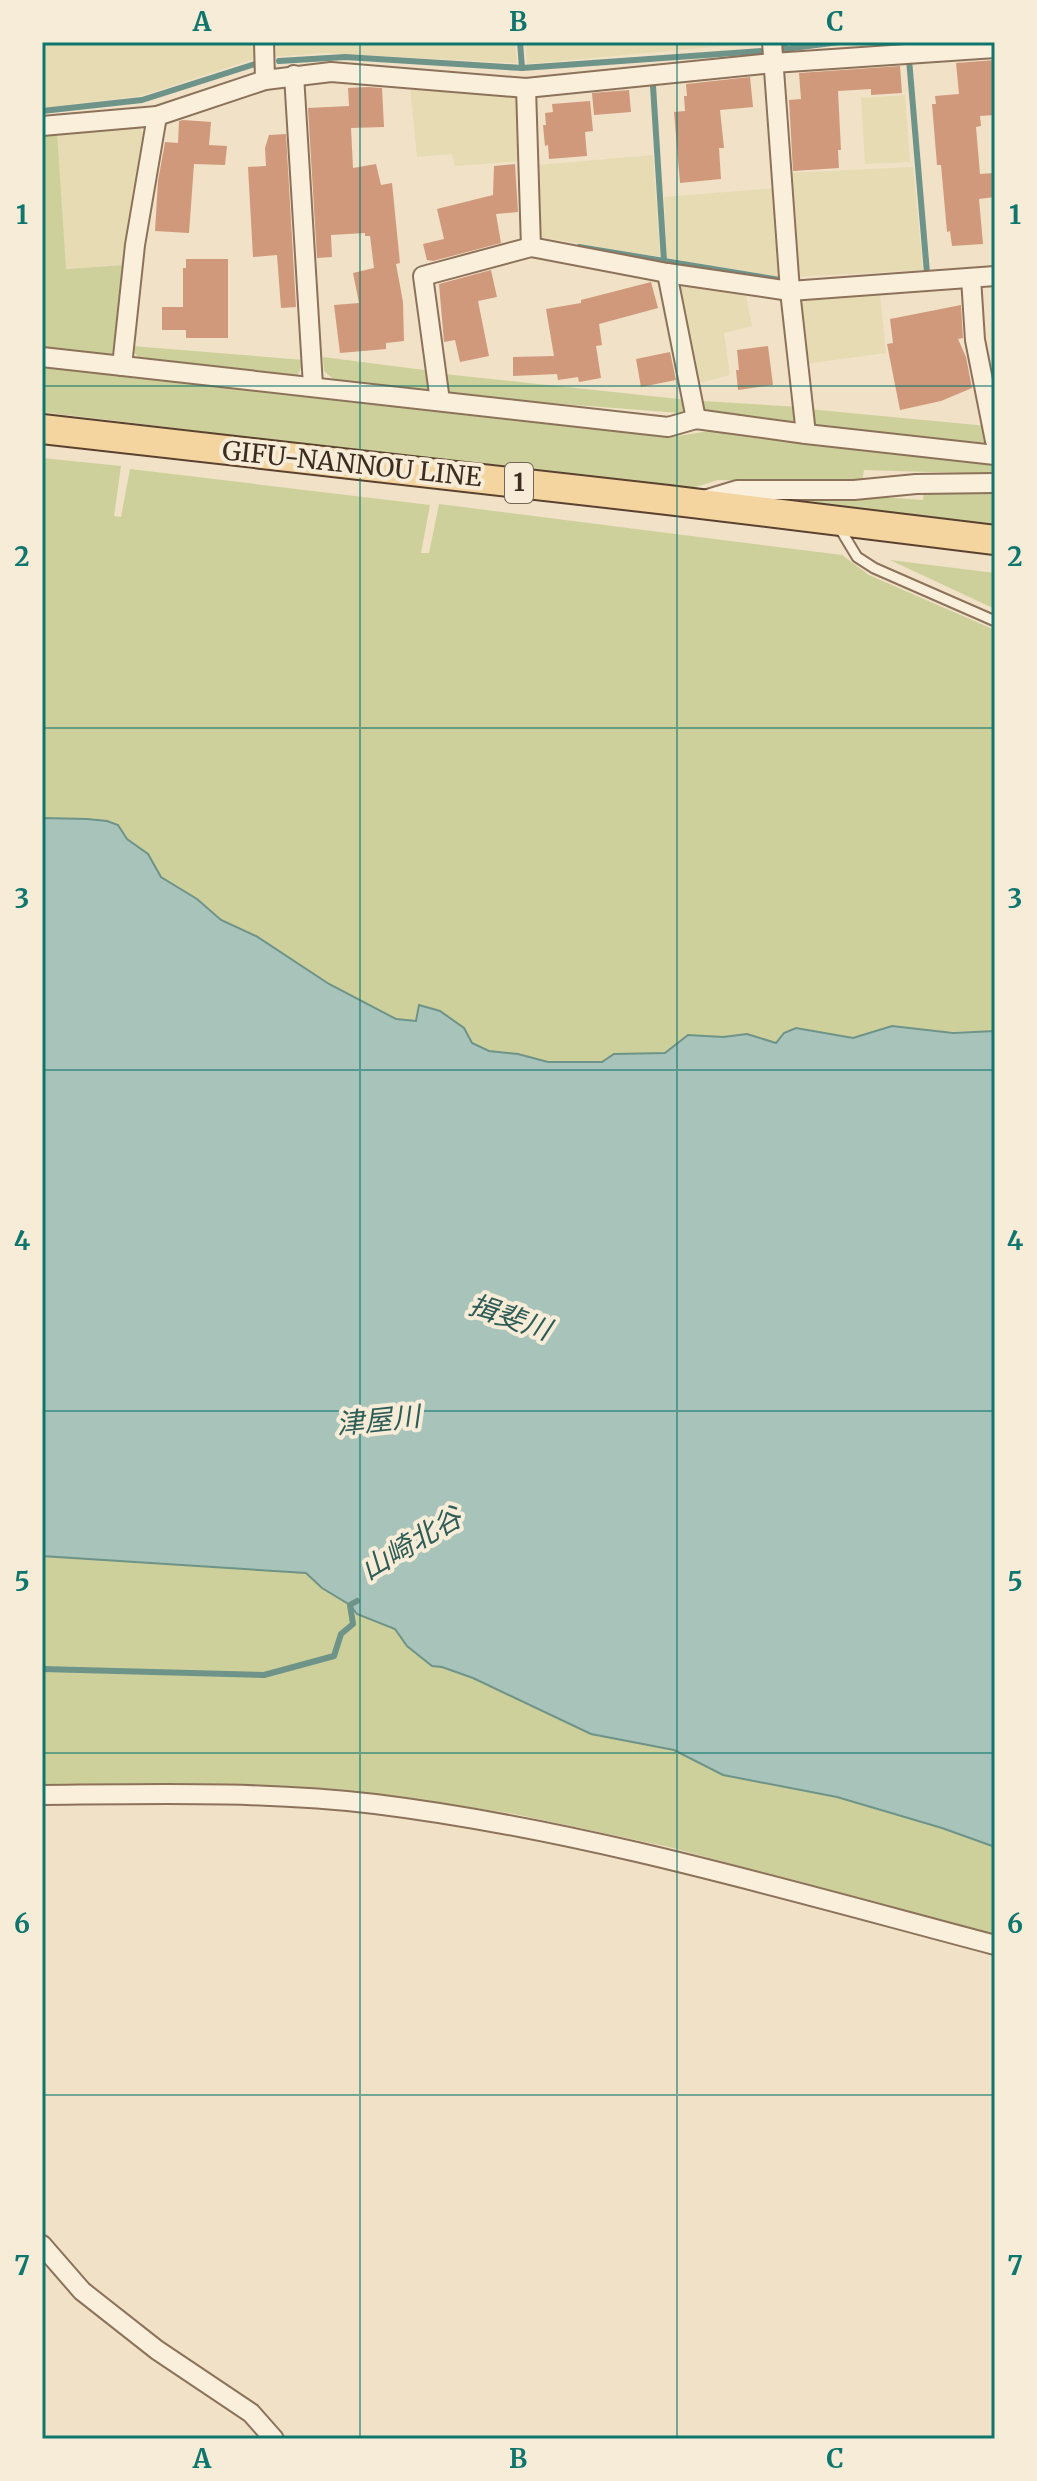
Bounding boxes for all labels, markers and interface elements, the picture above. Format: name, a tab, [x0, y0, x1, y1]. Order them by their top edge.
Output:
text: A	[192, 5, 212, 38]
text: B	[509, 5, 527, 38]
text: C	[826, 5, 844, 38]
text: 1	[16, 198, 28, 231]
text: 1	[1009, 198, 1021, 231]
street label: GIFU-NANNOU LINE	[221, 433, 484, 494]
road number: 1	[505, 463, 533, 503]
text: 2	[14, 540, 30, 573]
text: 2	[1007, 540, 1023, 573]
text: 3	[15, 882, 29, 915]
text: 3	[1008, 882, 1022, 915]
text: 4	[14, 1224, 31, 1257]
text: 4	[1007, 1224, 1024, 1257]
water label: 揖斐川	[464, 1286, 558, 1349]
water label: 津屋川	[334, 1397, 425, 1442]
water label: 山崎北谷	[354, 1498, 470, 1587]
text: 5	[14, 1565, 30, 1598]
text: 5	[1007, 1565, 1023, 1598]
text: 6	[14, 1907, 30, 1940]
text: 6	[1007, 1907, 1023, 1940]
text: 7	[14, 2249, 30, 2282]
text: 7	[1007, 2249, 1023, 2282]
text: A	[192, 2442, 212, 2475]
text: B	[509, 2442, 527, 2475]
text: C	[826, 2442, 844, 2475]

